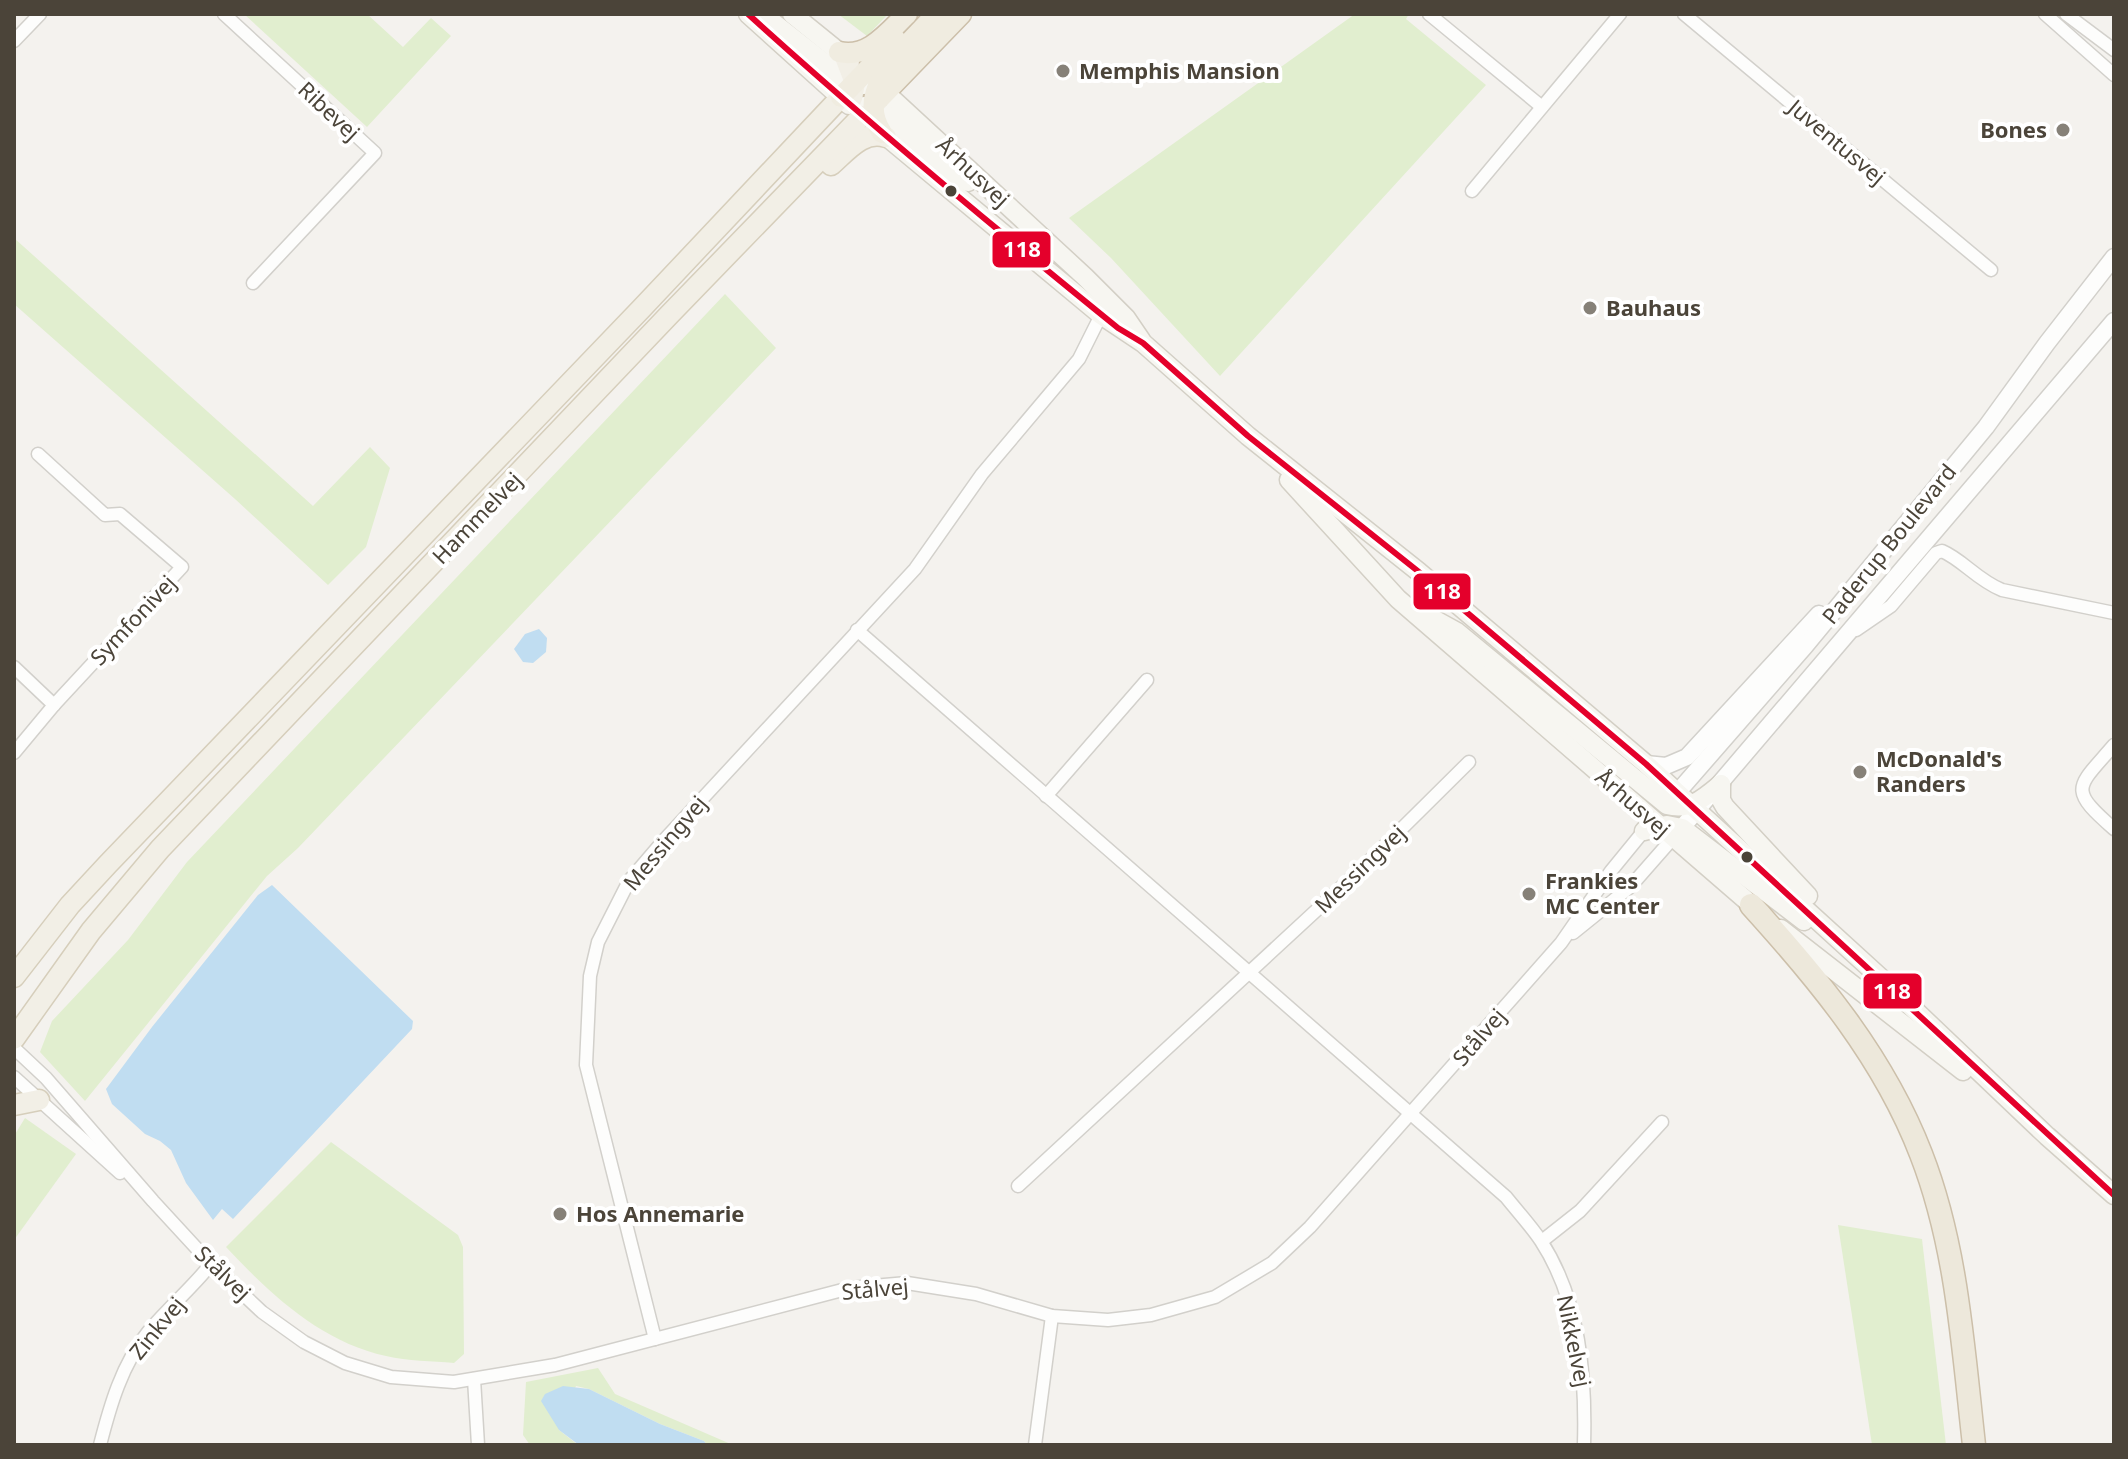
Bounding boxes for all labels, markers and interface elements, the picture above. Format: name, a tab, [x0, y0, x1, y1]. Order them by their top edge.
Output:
place label: Memphis Mansion	[1079, 55, 1280, 85]
marker: Memphis Mansion	[1054, 62, 1072, 80]
street label: Ribevej	[292, 74, 367, 147]
street label: Juventusvej	[1781, 90, 1893, 191]
place label: Bones	[1980, 114, 2047, 144]
marker: Bones	[2054, 121, 2072, 139]
street label: Århusvej	[930, 130, 1017, 213]
unlabelled marker	[943, 183, 959, 199]
line badge: 118	[991, 230, 1052, 269]
text: 118	[1003, 233, 1041, 263]
place label: Bauhaus	[1606, 292, 1701, 322]
marker: Bauhaus	[1581, 299, 1599, 317]
street label: Paderup Boulevard	[1814, 457, 1962, 630]
street label: Hammelvej	[425, 465, 528, 570]
street label: Symfonivej	[83, 568, 182, 671]
line badge: 118	[1412, 572, 1472, 611]
text: 118	[1423, 575, 1461, 605]
place label: McDonald's Randers	[1876, 743, 2002, 798]
street label: Århusvej	[1590, 761, 1678, 843]
marker: McDonald's Randers	[1851, 763, 1869, 781]
street label: Messingvej	[616, 788, 713, 896]
street label: Messingvej	[1307, 817, 1411, 919]
unlabelled marker	[1739, 849, 1755, 865]
place label: Frankies MC Center	[1545, 865, 1660, 920]
marker: Frankies MC Center	[1520, 885, 1538, 903]
line badge: 118	[1862, 972, 1923, 1010]
text: 118	[1873, 975, 1911, 1005]
street label: Stålvej	[1445, 1001, 1512, 1072]
place label: Hos Annemarie	[576, 1198, 744, 1228]
marker: Hos Annemarie	[551, 1205, 569, 1223]
street label: Stålvej	[189, 1238, 258, 1306]
street label: Stålvej	[840, 1270, 910, 1306]
street label: Zinkvej	[122, 1290, 191, 1365]
street label: Nikkelvej	[1551, 1292, 1599, 1390]

